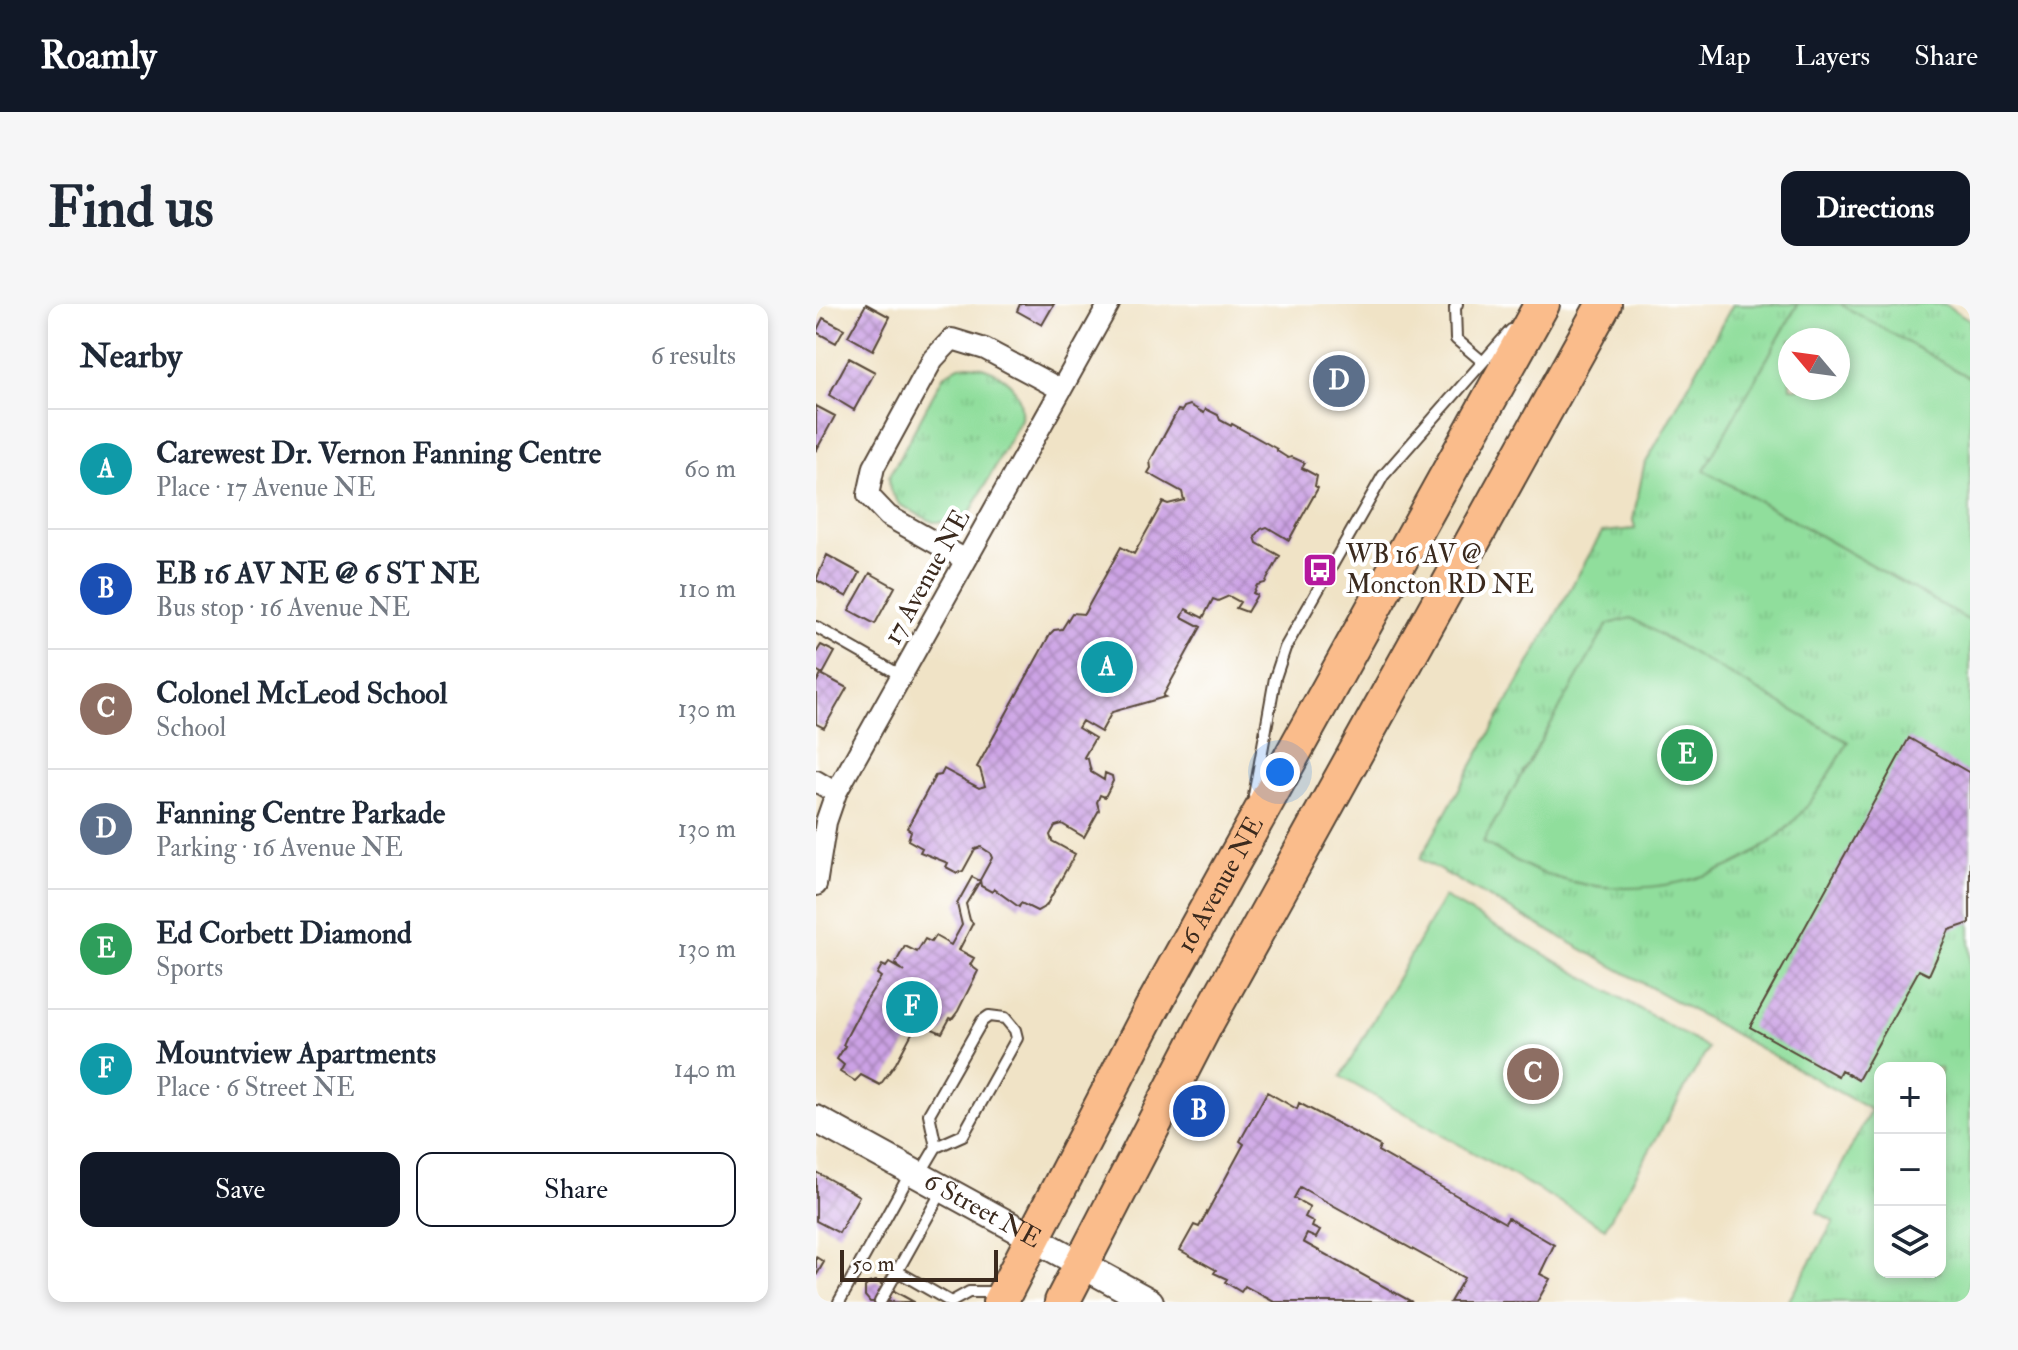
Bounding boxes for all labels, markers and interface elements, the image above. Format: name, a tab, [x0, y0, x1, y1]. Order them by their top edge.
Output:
text: Roamly	[40, 32, 157, 80]
text: Map	[1698, 39, 1751, 74]
text: Layers	[1795, 39, 1870, 74]
text: Share	[1914, 39, 1978, 74]
button: Directions	[1781, 171, 1970, 246]
text: Find us	[48, 173, 214, 244]
north arrow	[1778, 328, 1850, 400]
text: Nearby	[80, 335, 182, 378]
text: 6 results	[651, 340, 736, 372]
pin: D	[1313, 351, 1365, 411]
text: Carewest Dr. Vernon Fanning Centre	[156, 435, 601, 472]
text: A	[98, 453, 114, 485]
text: 60 m	[684, 453, 736, 485]
text: Place · 17 Avenue NE	[156, 472, 375, 504]
street label: 17 Avenue NE	[877, 504, 977, 650]
place label: WB 16 AV @ Moncton RD NE	[1345, 539, 1534, 601]
bus stop icon: WB 16 AV @ Moncton RD NE	[1301, 551, 1339, 589]
text: EB 16 AV NE @ 6 ST NE	[156, 555, 480, 592]
text: B	[97, 573, 115, 605]
text: 110 m	[679, 573, 736, 605]
text: Bus stop · 16 Avenue NE	[156, 592, 410, 624]
pin: A	[1081, 637, 1133, 697]
text: Colonel McLeod School	[156, 675, 447, 712]
text: C	[96, 693, 116, 725]
text: 130 m	[678, 693, 736, 725]
text: School	[156, 712, 226, 744]
pin: E	[1661, 725, 1713, 785]
your location	[1260, 752, 1300, 792]
text: Fanning Centre Parkade	[156, 795, 445, 832]
street label: 16 Avenue NE	[1170, 811, 1271, 958]
text: D	[95, 813, 117, 845]
text: 130 m	[678, 813, 736, 845]
text: Parking · 16 Avenue NE	[156, 832, 403, 864]
text: Ed Corbett Diamond	[156, 915, 412, 952]
text: E	[97, 933, 115, 965]
text: 130 m	[678, 933, 736, 965]
text: Sports	[156, 952, 223, 984]
pin: F	[886, 977, 938, 1037]
text: Mountview Apartments	[156, 1035, 436, 1072]
pin: C	[1507, 1044, 1559, 1104]
text: F	[98, 1053, 114, 1085]
text: 140 m	[674, 1053, 736, 1085]
map controls	[1874, 1062, 1946, 1278]
button: +	[1874, 1062, 1946, 1134]
text: Place · 6 Street NE	[156, 1072, 355, 1104]
pin: B	[1173, 1081, 1225, 1141]
button: −	[1874, 1134, 1946, 1206]
button: Save	[80, 1152, 400, 1227]
button: Share	[416, 1152, 736, 1227]
street label: 6 Street NE	[918, 1165, 1047, 1255]
button: layers	[1874, 1206, 1946, 1278]
scale bar	[840, 1246, 998, 1282]
text: 50 m	[852, 1250, 894, 1278]

